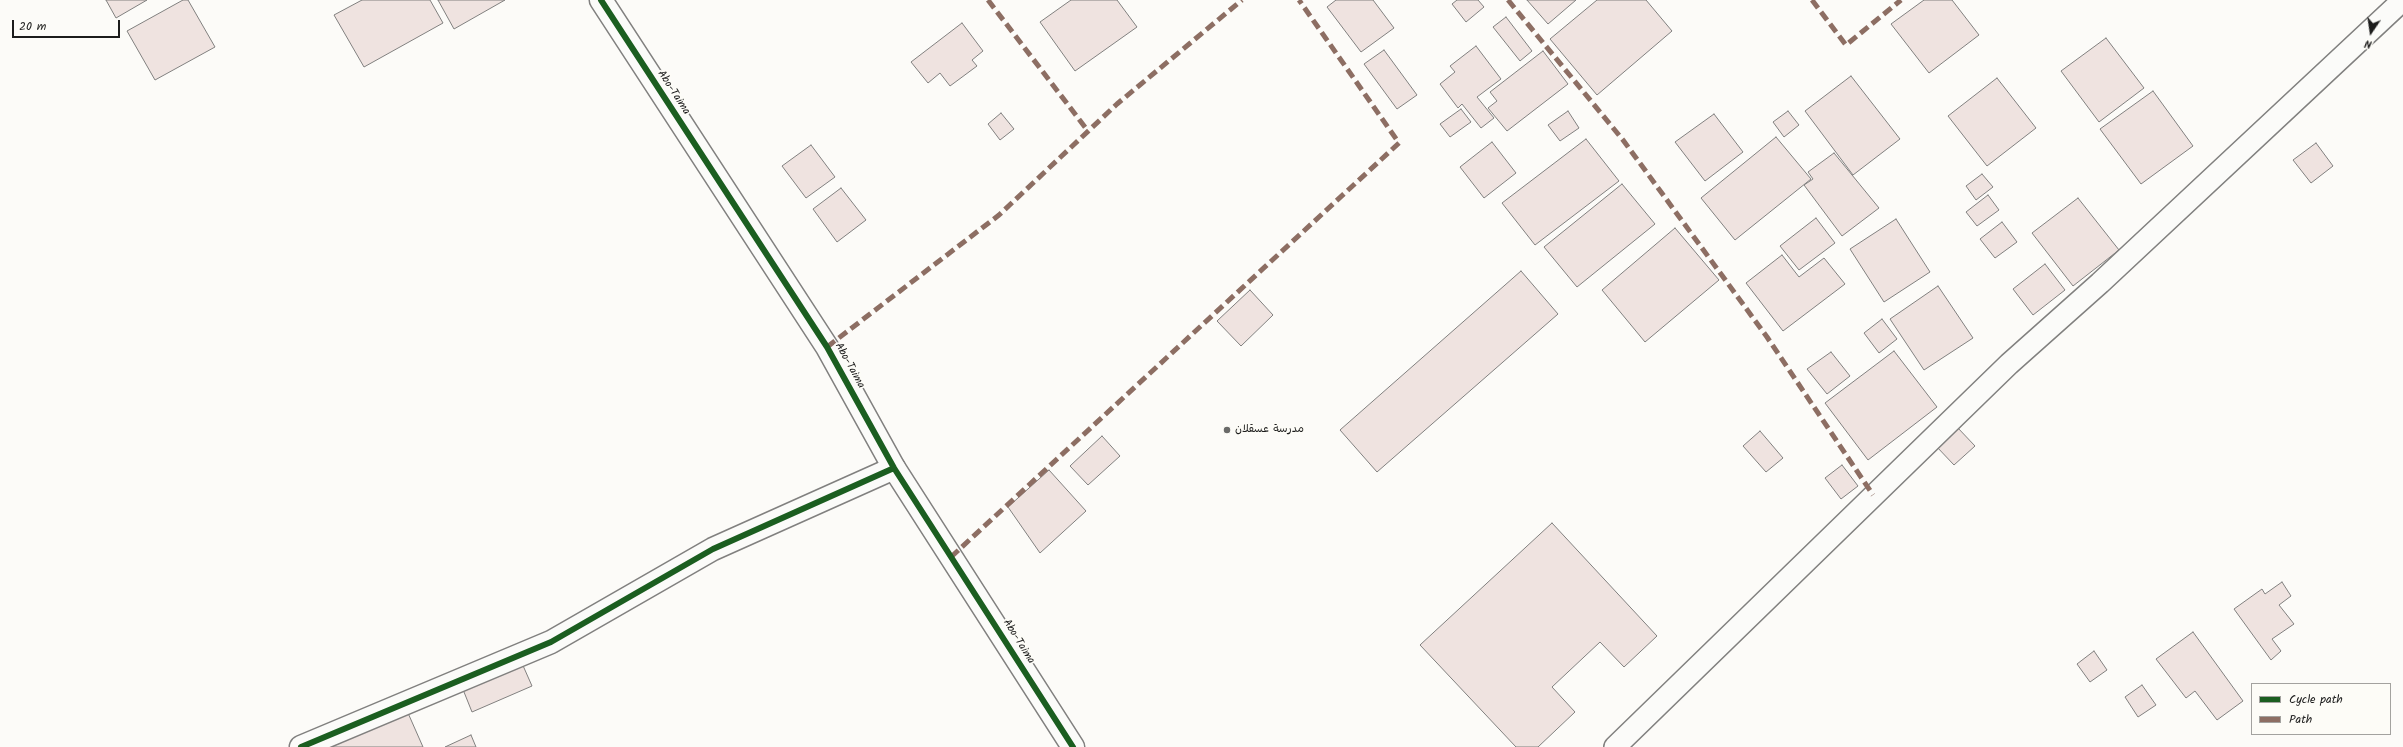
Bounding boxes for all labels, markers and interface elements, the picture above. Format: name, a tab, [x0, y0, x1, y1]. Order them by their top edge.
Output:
scale bar	[14, 12, 122, 38]
north arrow	[2351, 12, 2391, 52]
text: 20 m	[19, 17, 46, 36]
text: N	[2363, 34, 2374, 53]
street label: Abo-Taima	[654, 68, 692, 118]
street label: Abo-Taima	[831, 341, 867, 391]
place label: مدرسة عسقلان	[1235, 423, 1304, 437]
marker: مدرسة عسقلان	[1222, 425, 1232, 435]
street label: Abo-Taima	[999, 617, 1037, 667]
legend	[2251, 683, 2391, 735]
text: Cycle path	[2289, 690, 2343, 709]
text: Path	[2289, 710, 2312, 729]

